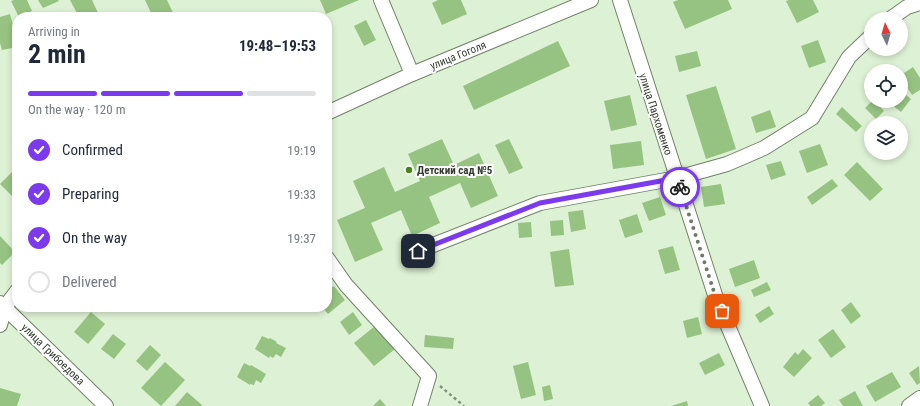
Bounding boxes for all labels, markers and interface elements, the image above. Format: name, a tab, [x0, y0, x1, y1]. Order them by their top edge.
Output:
north arrow	[864, 12, 908, 56]
map controls	[864, 12, 908, 160]
text: Arriving in	[28, 24, 80, 39]
text: 19:48–19:53	[239, 37, 316, 55]
street label: улица Гоголя	[428, 38, 488, 73]
text: 2 min	[28, 39, 86, 69]
button: locate	[864, 64, 908, 108]
street label: улица Пархоменко	[636, 72, 675, 157]
text: On the way · 120 m	[28, 102, 125, 117]
button: layers	[864, 116, 908, 160]
icon: check	[28, 139, 50, 161]
text: Confirmed	[62, 141, 123, 159]
text: 19:19	[287, 143, 316, 158]
place label: Детский сад №5	[417, 164, 493, 177]
marker: Детский сад №5	[404, 165, 414, 175]
courier	[660, 167, 700, 207]
icon: bike	[669, 176, 691, 198]
icon: check	[28, 183, 50, 205]
text: Preparing	[62, 185, 119, 203]
text: 19:33	[287, 187, 316, 202]
icon: check	[28, 227, 50, 249]
text: On the way	[62, 229, 127, 247]
text: 19:37	[287, 231, 316, 246]
pin	[401, 234, 435, 268]
icon: home	[407, 240, 429, 262]
text: Delivered	[62, 273, 117, 291]
pin	[705, 294, 739, 328]
icon: bag	[711, 300, 733, 322]
street label: улица Грибоедова	[18, 321, 87, 388]

